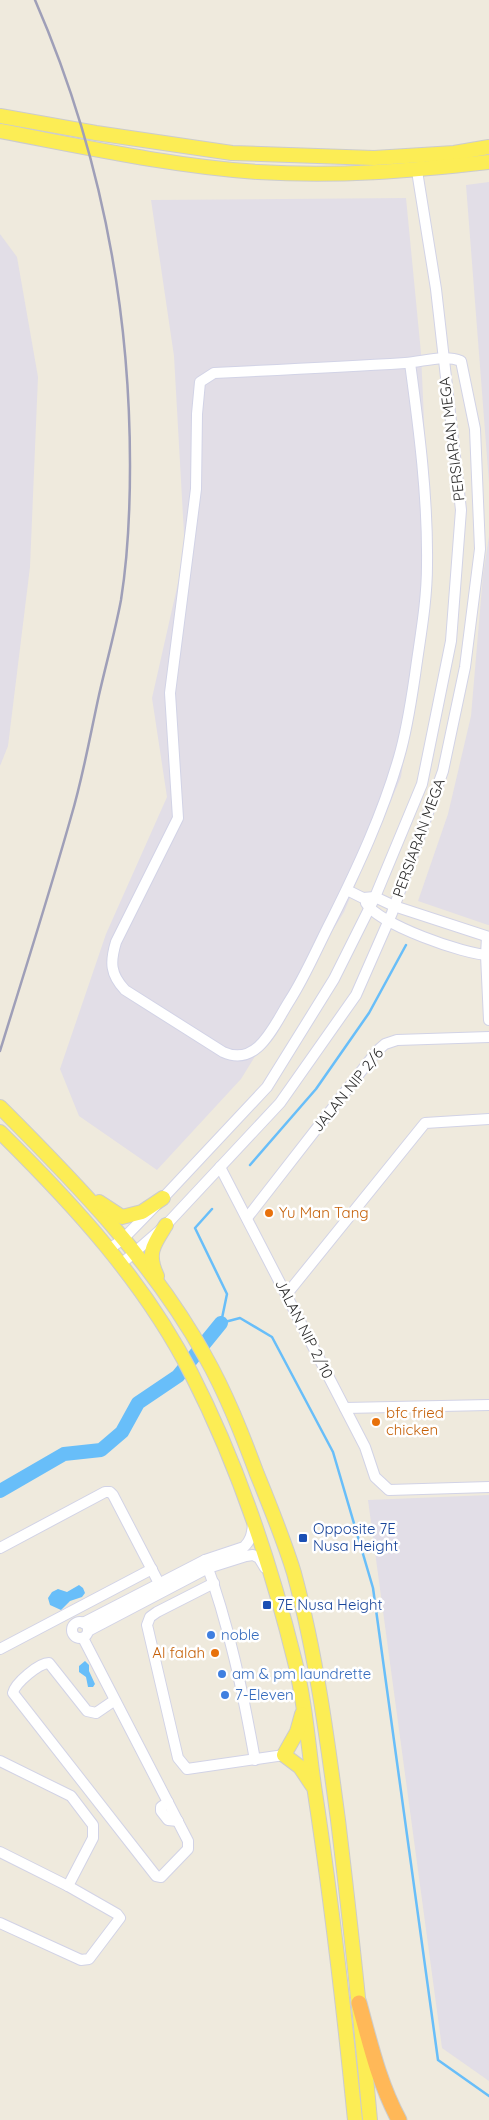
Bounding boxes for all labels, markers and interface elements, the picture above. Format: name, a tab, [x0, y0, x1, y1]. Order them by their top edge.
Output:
street label: PERSIARAN MEGA	[434, 375, 469, 502]
street label: PERSIARAN MEGA	[388, 775, 449, 900]
street label: JALAN NIP 2/6	[308, 1044, 387, 1136]
place label: Yu Man Tang	[279, 1203, 369, 1222]
marker: Yu Man Tang	[263, 1207, 275, 1219]
street label: JALAN NIP 2/10	[271, 1276, 338, 1382]
place label: bfc fried chicken	[386, 1403, 444, 1439]
marker: bfc fried chicken	[370, 1416, 382, 1428]
place label: Opposite 7E Nusa Height	[313, 1519, 398, 1555]
marker: Opposite 7E Nusa Height	[297, 1532, 309, 1544]
place label: 7E Nusa Height	[277, 1595, 383, 1614]
marker: 7E Nusa Height	[261, 1599, 273, 1611]
place label: noble	[221, 1625, 260, 1644]
marker: noble	[205, 1629, 217, 1641]
place label: Al falah	[152, 1643, 205, 1662]
marker: Al falah	[209, 1647, 221, 1659]
place label: am & pm laundrette	[232, 1664, 371, 1683]
marker: am & pm laundrette	[216, 1668, 228, 1680]
place label: 7-Eleven	[235, 1685, 294, 1704]
marker: 7-Eleven	[219, 1689, 231, 1701]

